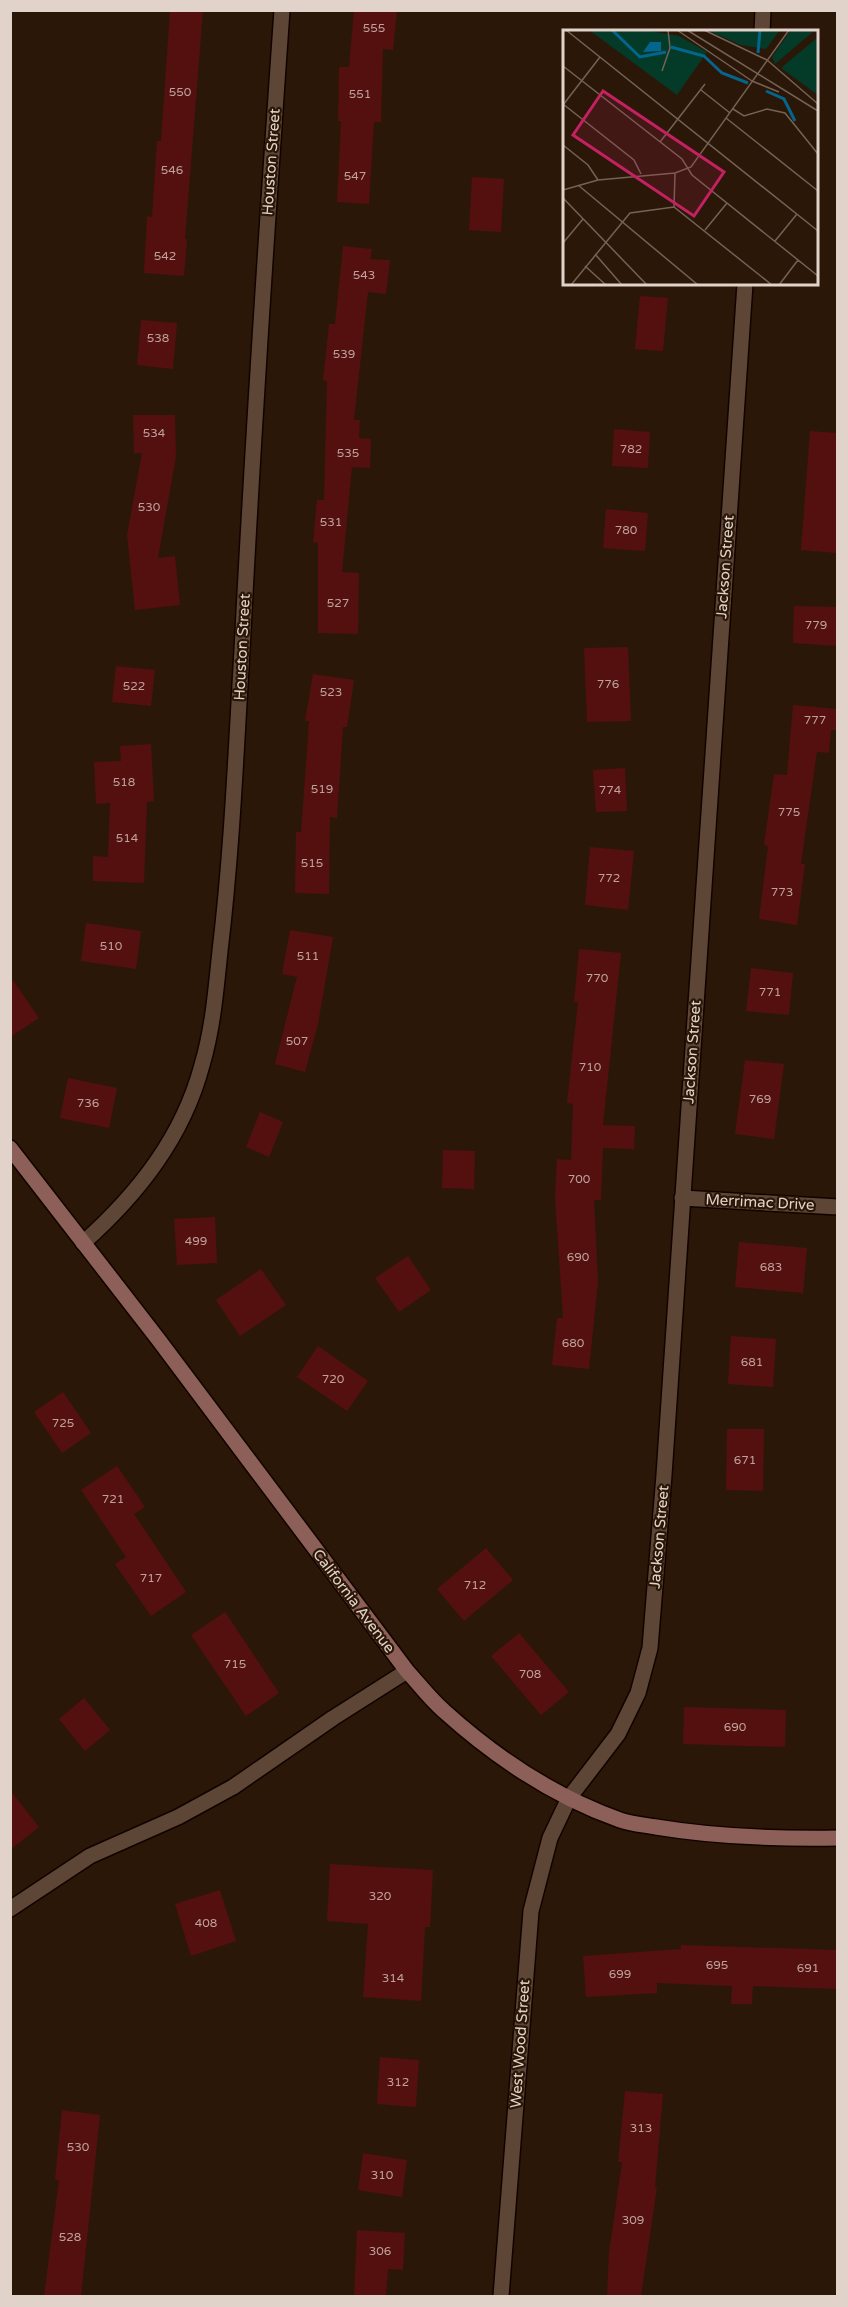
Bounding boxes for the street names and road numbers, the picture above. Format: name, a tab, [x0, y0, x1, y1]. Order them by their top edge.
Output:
street label: Houston Street	[258, 108, 284, 216]
street label: Jackson Street	[712, 514, 738, 619]
street label: Houston Street	[230, 593, 254, 701]
street label: Jackson Street	[679, 999, 705, 1104]
street label: Merrimac Drive	[705, 1190, 815, 1214]
street label: Jackson Street	[646, 1484, 673, 1589]
street label: California Avenue	[309, 1546, 399, 1656]
street label: West Wood Street	[507, 1979, 533, 2109]

